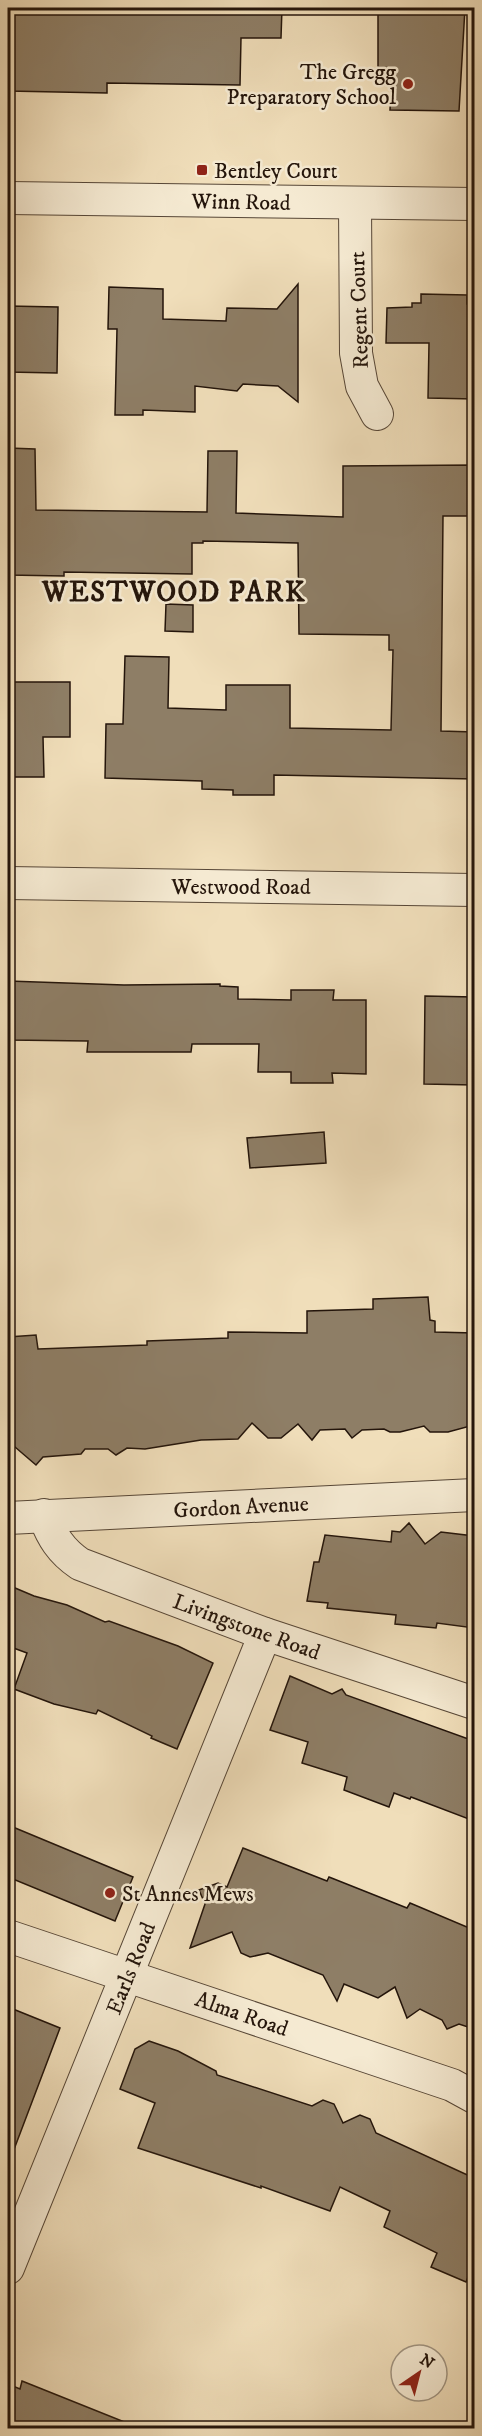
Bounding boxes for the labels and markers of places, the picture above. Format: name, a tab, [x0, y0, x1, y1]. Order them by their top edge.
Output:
place label: The Gregg Preparatory School	[227, 59, 396, 111]
marker: The Gregg Preparatory School	[401, 77, 415, 91]
place label: Bentley Court	[214, 158, 337, 185]
marker: Bentley Court	[195, 163, 209, 177]
place label: St Annes Mews	[122, 1881, 254, 1908]
marker: St Annes Mews	[103, 1886, 117, 1900]

